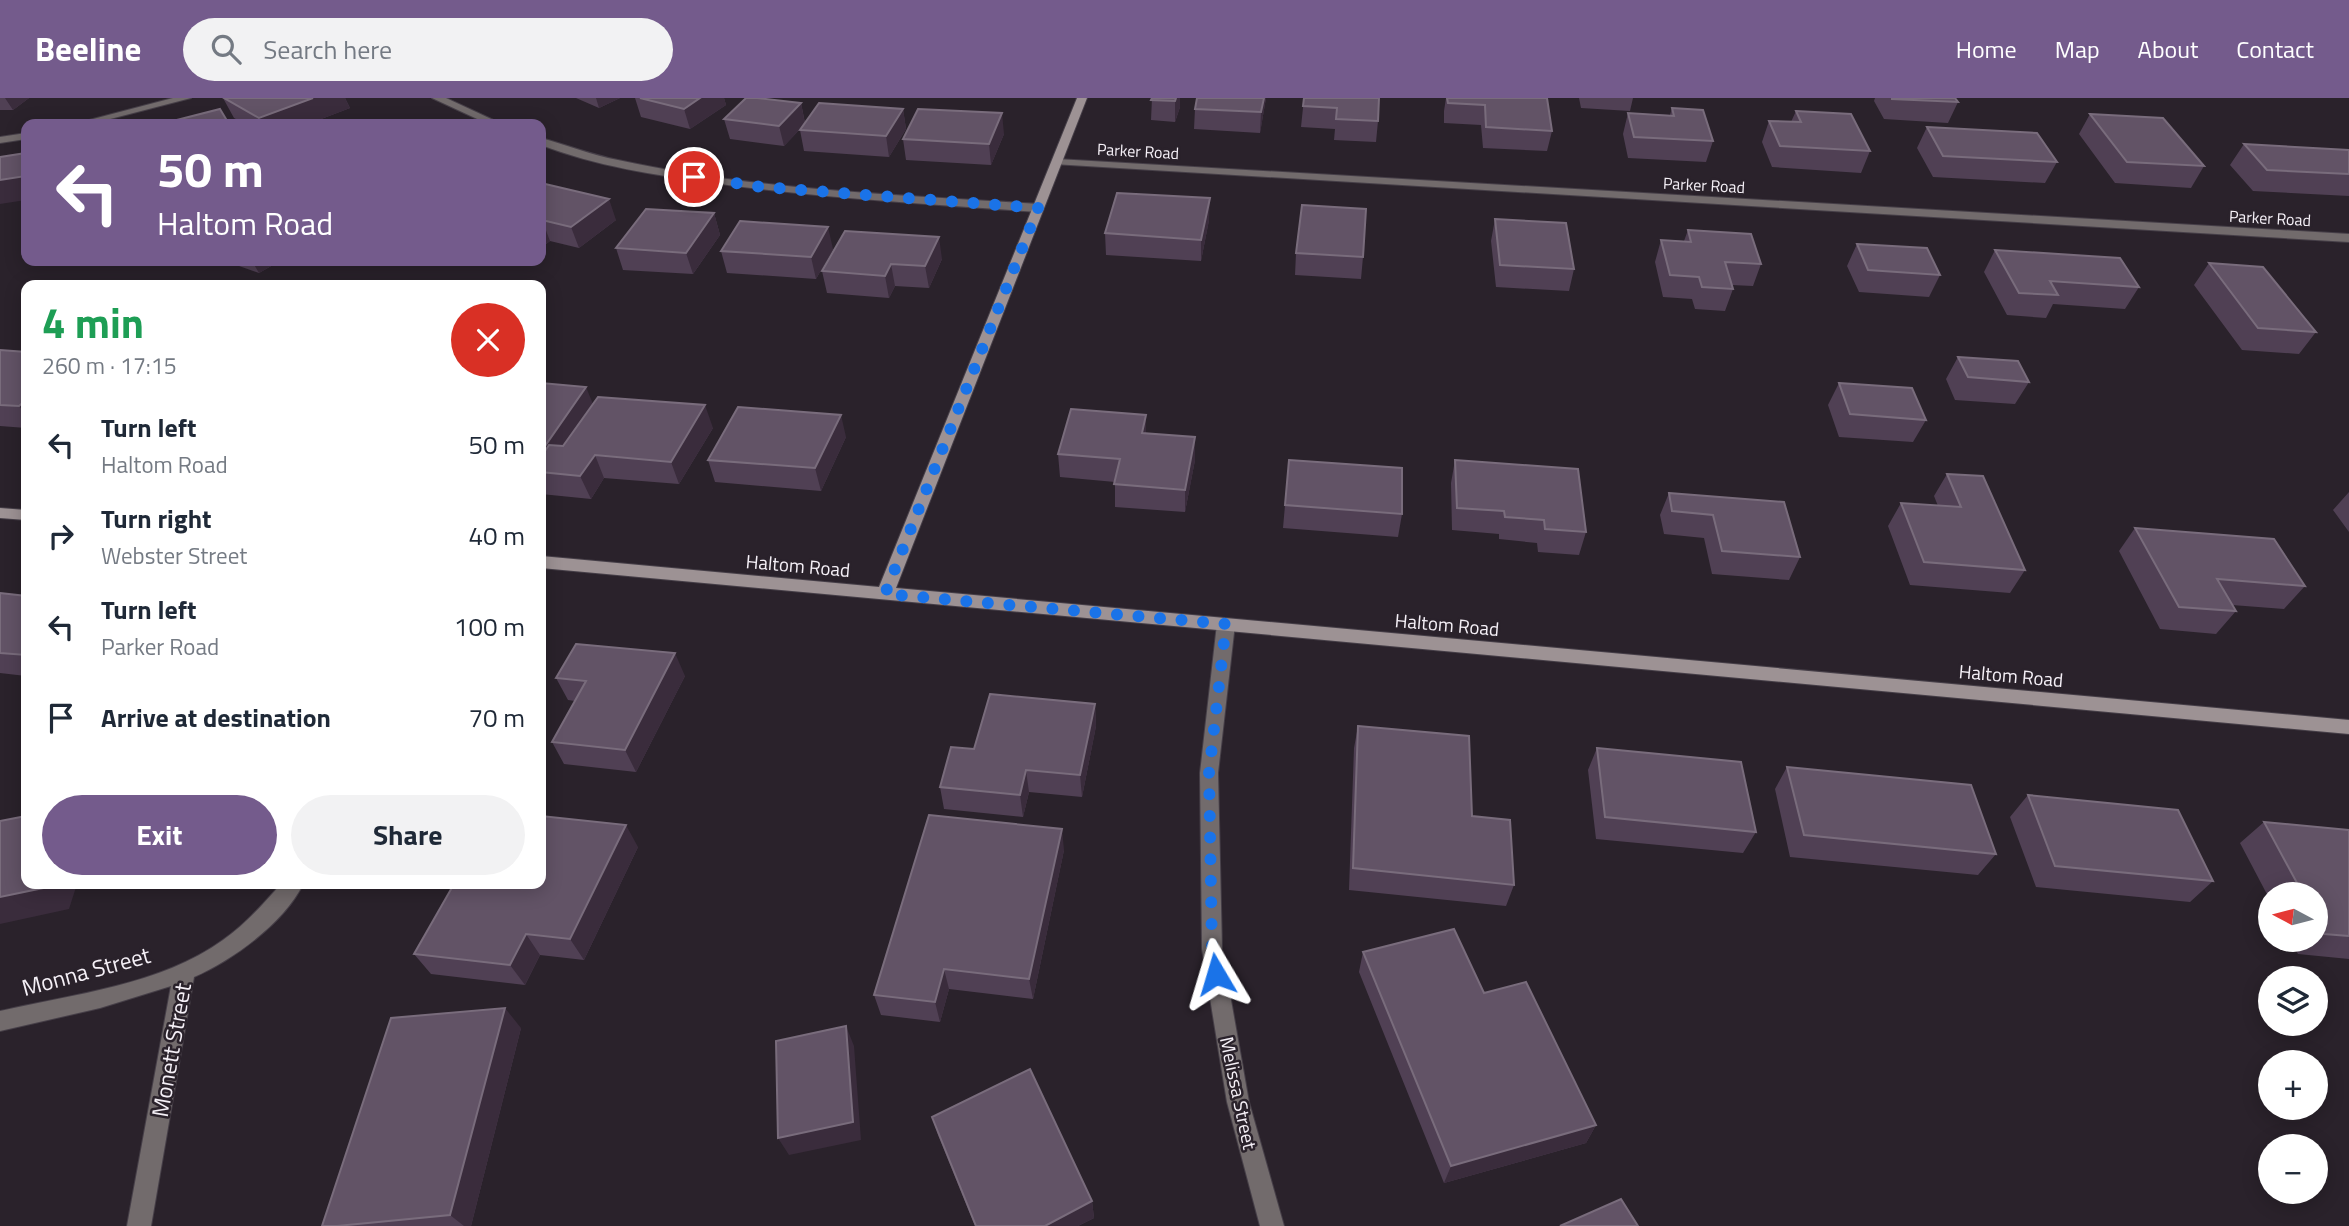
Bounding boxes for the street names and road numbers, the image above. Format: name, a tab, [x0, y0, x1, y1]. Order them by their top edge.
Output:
street label: Parker Road	[1096, 137, 1180, 165]
street label: Parker Road	[1662, 171, 1746, 199]
street label: Parker Road	[2228, 204, 2312, 232]
street label: Haltom Road	[745, 546, 851, 584]
street label: Haltom Road	[1394, 605, 1500, 643]
street label: Haltom Road	[1958, 656, 2064, 694]
street label: Monna Street	[18, 937, 154, 1005]
street label: Monett Street	[142, 980, 200, 1120]
street label: Melissa Street	[1213, 1034, 1265, 1152]

